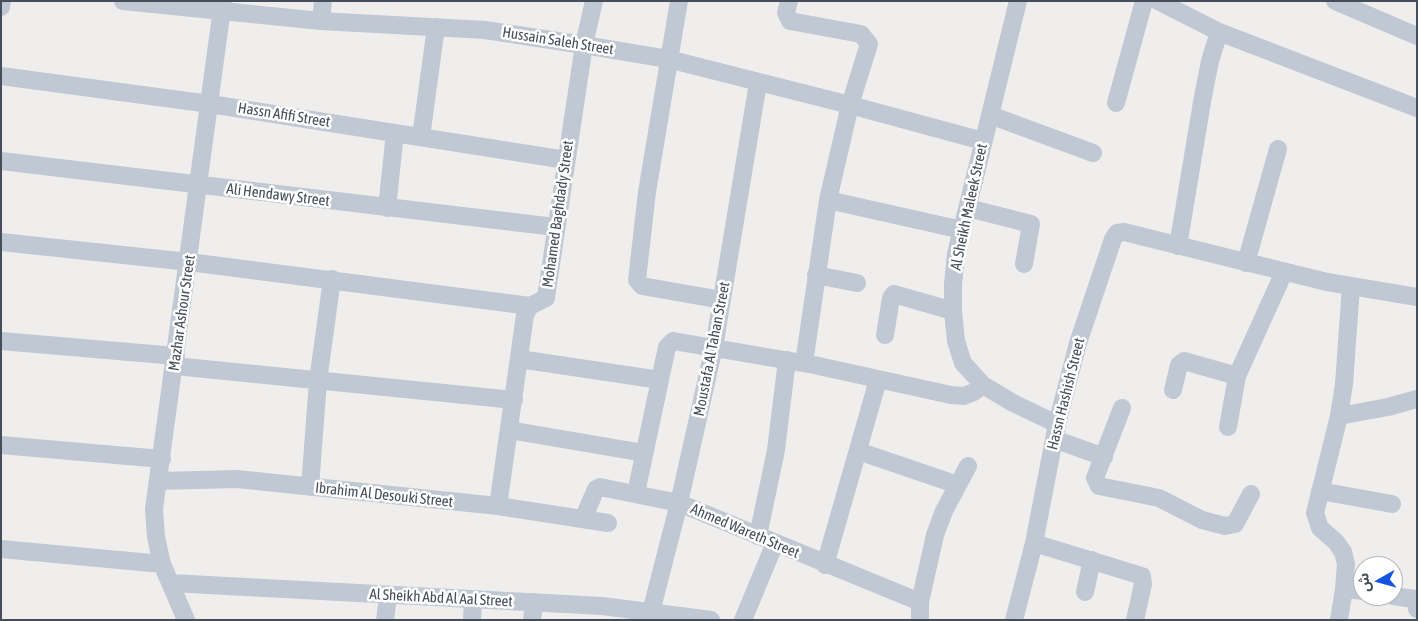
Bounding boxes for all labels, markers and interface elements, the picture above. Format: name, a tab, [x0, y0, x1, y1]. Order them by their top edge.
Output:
street label: Hussain Saleh Street	[501, 23, 615, 59]
street label: Hassn Afifi Street	[237, 99, 331, 131]
street label: Mohamed Baghdady Street	[539, 139, 577, 289]
street label: Al Sheikh Maleek Street	[947, 142, 991, 272]
street label: Ali Hendawy Street	[225, 180, 331, 210]
street label: Mazhar Ashour Street	[165, 254, 199, 372]
street label: Moustafa Al Tahan Street	[690, 280, 734, 418]
street label: Hassn Hashish Street	[1043, 336, 1089, 452]
street label: Ibrahim Al Desouki Street	[314, 479, 454, 511]
street label: Ahmed Wareth Street	[688, 500, 802, 562]
north arrow	[1353, 556, 1403, 606]
text: ش	[1355, 572, 1373, 593]
street label: Al Sheikh Abd Al Aal Street	[369, 585, 513, 611]

